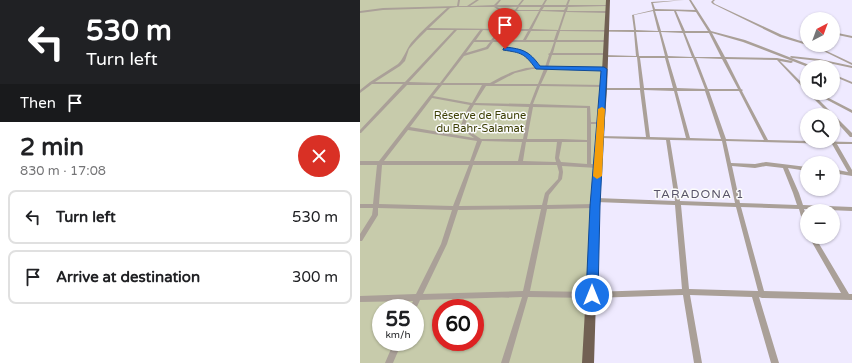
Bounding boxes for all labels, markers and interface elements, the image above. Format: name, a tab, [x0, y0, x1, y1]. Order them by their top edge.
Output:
pin	[488, 8, 522, 49]
north arrow	[800, 12, 840, 52]
map controls	[800, 12, 840, 244]
text: 530 m	[86, 14, 172, 48]
icon: arrive	[494, 14, 516, 36]
icon: left	[20, 16, 72, 68]
text: Turn left	[86, 48, 158, 70]
button: sound	[800, 60, 840, 100]
icon: arrive	[64, 92, 86, 114]
text: Then	[20, 94, 56, 112]
button: search	[800, 108, 840, 148]
park label: Réserve de Faune du Bahr-Salamat	[434, 109, 526, 135]
text: 2 min	[20, 133, 84, 162]
button: close	[298, 135, 340, 177]
button: +	[800, 156, 840, 196]
text: 830 m · 17:08	[20, 163, 106, 179]
district label: TARADONA 1	[653, 187, 745, 201]
button: −	[800, 204, 840, 244]
icon: left	[22, 206, 44, 228]
text: Turn left	[56, 208, 116, 226]
text: 530 m	[292, 208, 338, 226]
icon: arrive	[22, 266, 44, 288]
text: Arrive at destination	[56, 268, 200, 286]
text: 300 m	[292, 268, 338, 286]
position arrow	[571, 274, 613, 316]
speed limit sign: 60	[432, 299, 484, 351]
text: 55	[385, 308, 411, 332]
text: km/h	[385, 329, 411, 341]

